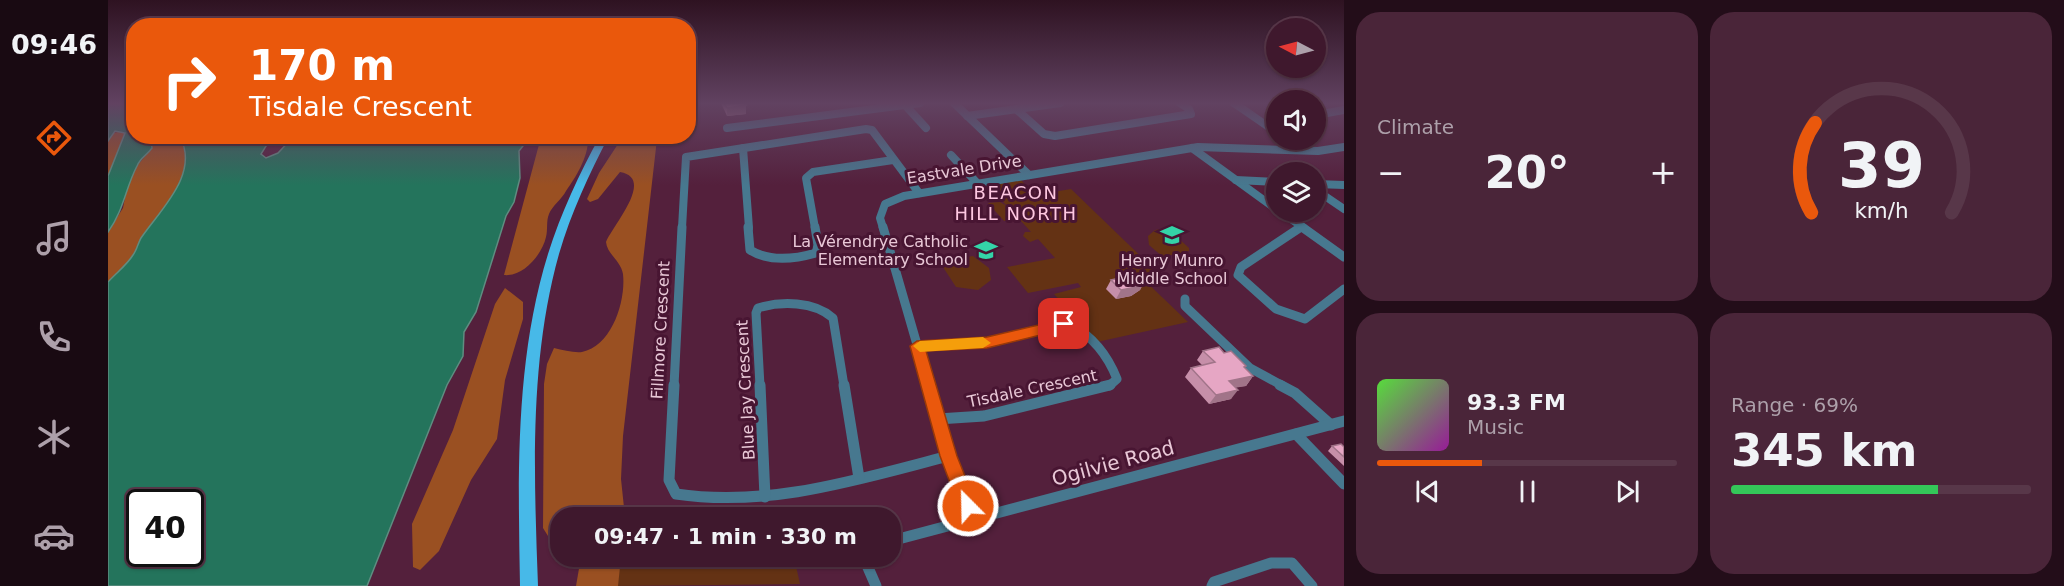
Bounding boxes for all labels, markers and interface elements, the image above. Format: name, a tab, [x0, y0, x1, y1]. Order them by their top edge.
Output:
north arrow	[1266, 18, 1326, 78]
map controls	[1266, 18, 1326, 222]
text: 09:46	[11, 29, 97, 60]
text: 170 m	[249, 41, 395, 90]
icon: right	[150, 42, 228, 120]
button: sound	[1266, 90, 1326, 150]
text: Tisdale Crescent	[249, 91, 472, 122]
text: Climate	[1377, 115, 1454, 139]
icon: directions	[33, 117, 75, 159]
text: 39	[1838, 129, 1924, 202]
text: 20°	[1484, 146, 1570, 199]
street label: Eastvale Drive	[905, 151, 1023, 188]
text: −	[1377, 153, 1405, 192]
text: +	[1649, 153, 1677, 192]
button: layers	[1266, 162, 1326, 222]
district label: BEACON HILL NORTH	[955, 182, 1077, 224]
text: km/h	[1854, 199, 1908, 224]
icon: music	[33, 217, 75, 259]
school or university icon: Henry Munro Middle School	[1159, 222, 1185, 248]
place label: La Vérendrye Catholic Elementary School	[792, 232, 968, 269]
school or university icon: La Vérendrye Catholic Elementary School	[973, 237, 999, 263]
place label: Henry Munro Middle School	[1116, 251, 1228, 288]
street label: Fillmore Crescent	[647, 260, 674, 400]
pin	[1038, 298, 1089, 349]
icon: arrive	[1047, 307, 1080, 340]
icon: phone	[33, 316, 75, 358]
street label: Blue Jay Crescent	[732, 319, 759, 460]
street label: Tisdale Crescent	[965, 365, 1099, 412]
text: 93.3 FM	[1467, 390, 1566, 415]
text: Range · 69%	[1731, 393, 1858, 417]
text: Music	[1467, 415, 1524, 439]
icon: climate	[33, 416, 75, 458]
text: 345 km	[1731, 424, 1917, 477]
street label: Ogilvie Road	[1049, 435, 1177, 491]
position arrow	[936, 474, 1000, 538]
icon: previous	[1411, 475, 1444, 508]
icon: pause	[1511, 475, 1544, 508]
icon: next	[1611, 475, 1644, 508]
speed limit sign: 40	[126, 489, 204, 567]
icon: car	[33, 515, 75, 557]
text: 09:47 · 1 min · 330 m	[594, 524, 857, 549]

